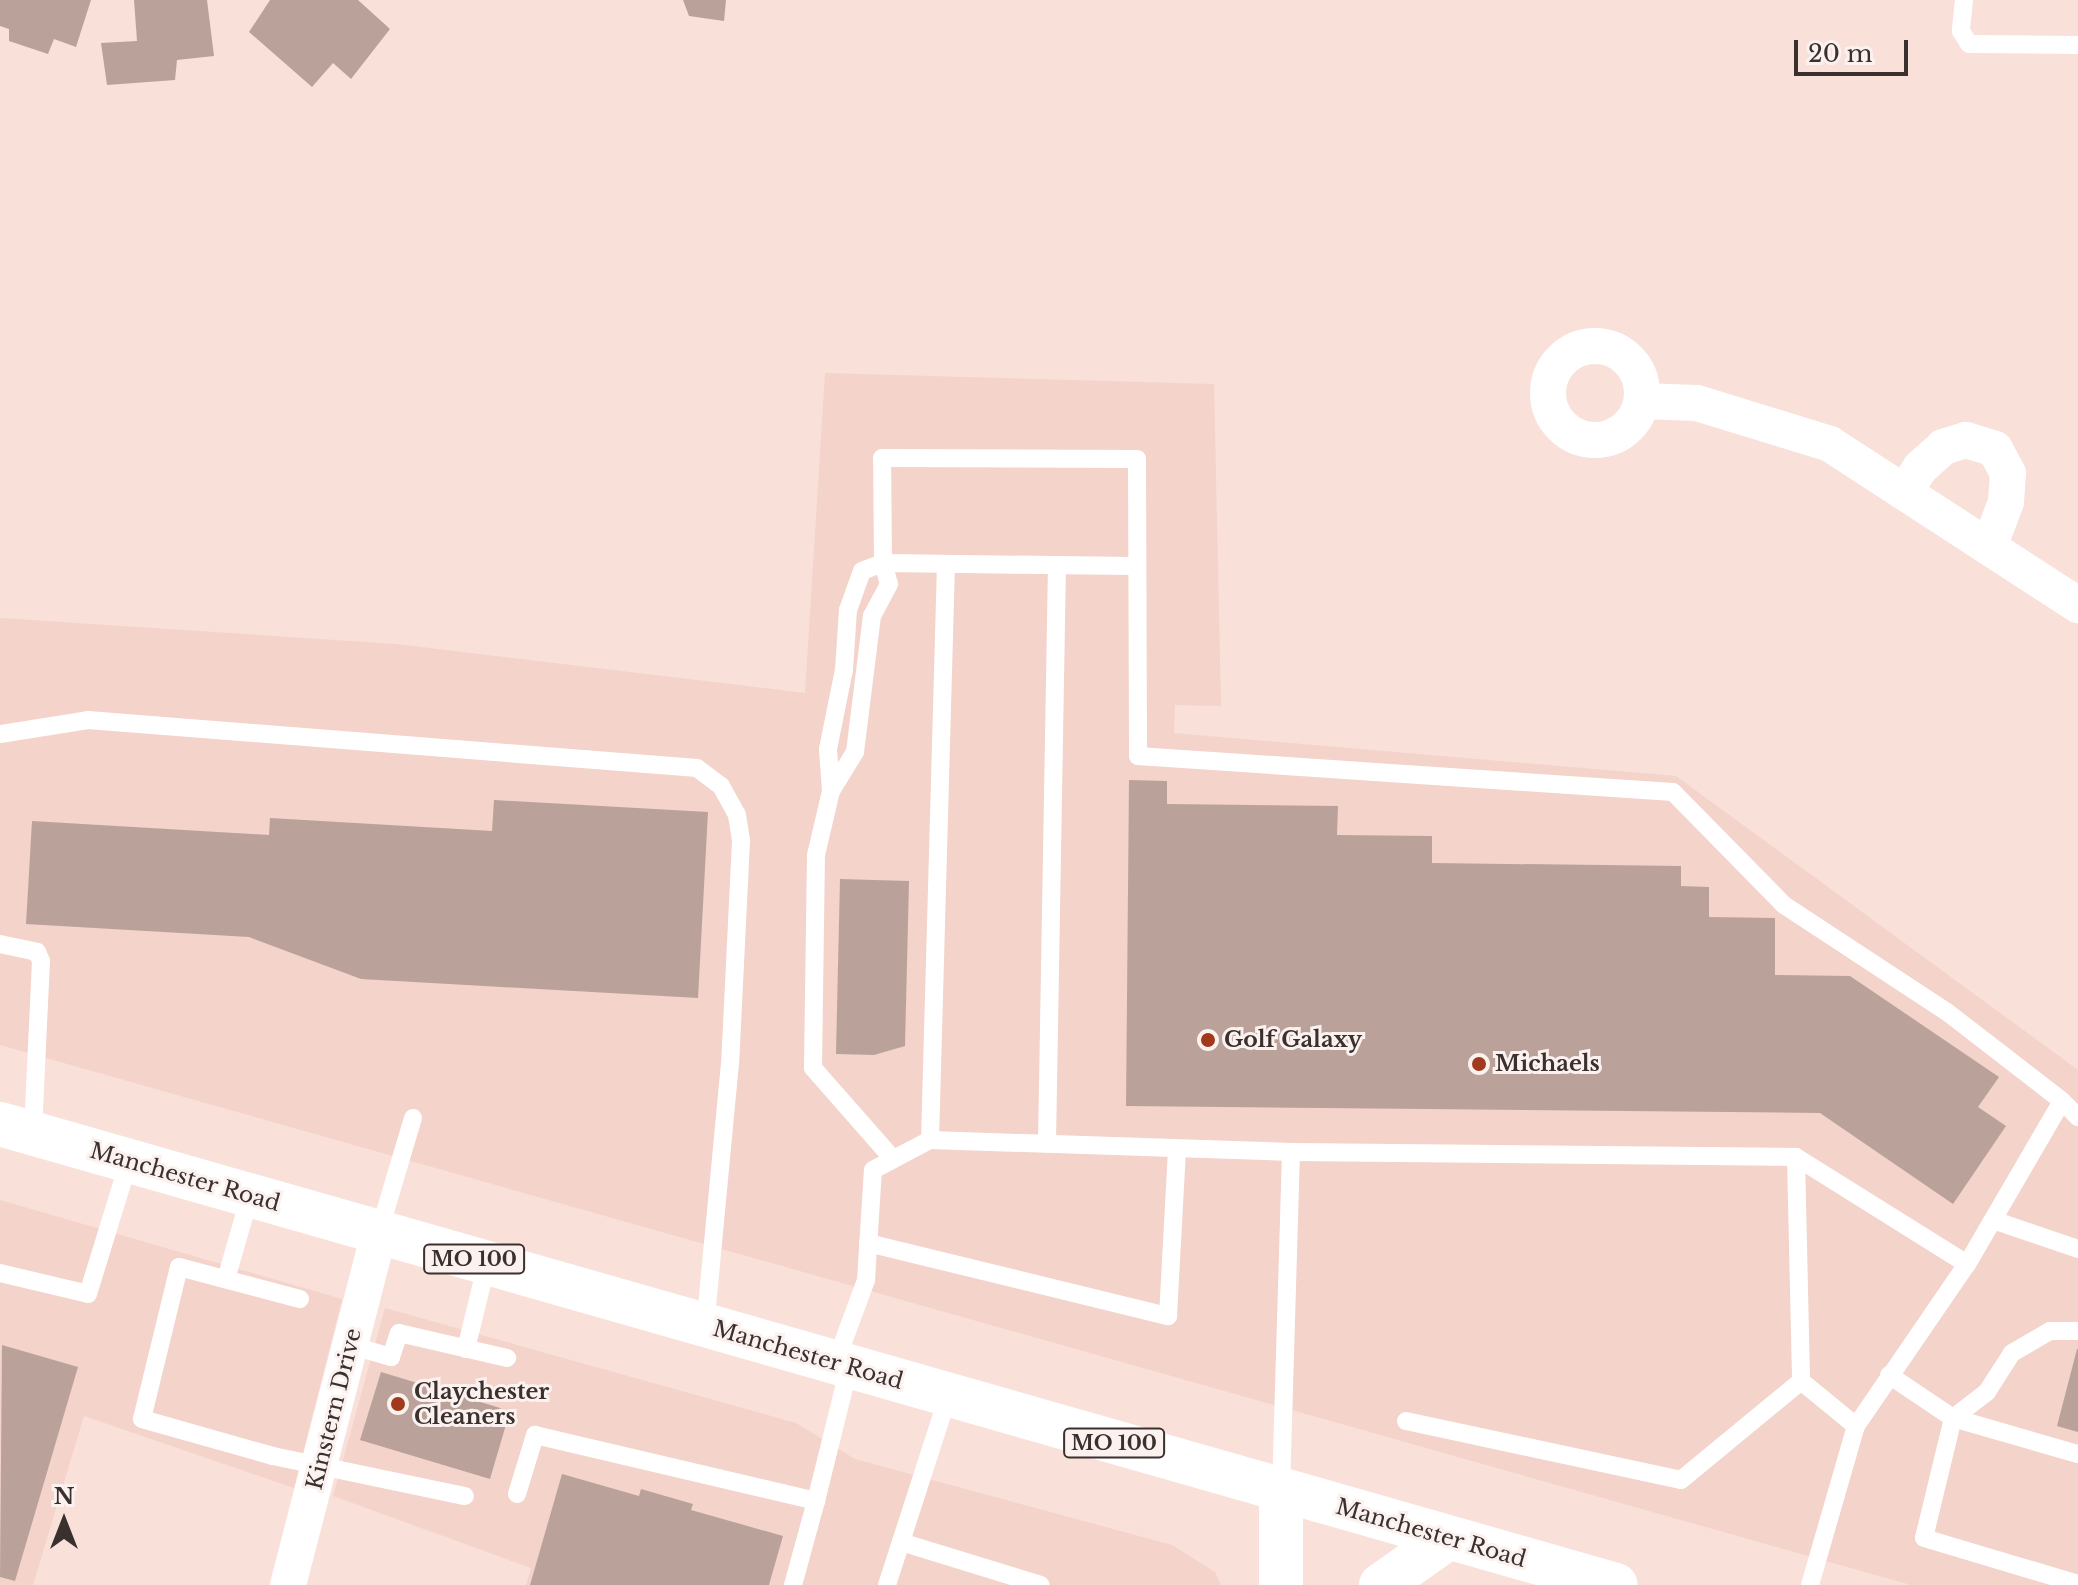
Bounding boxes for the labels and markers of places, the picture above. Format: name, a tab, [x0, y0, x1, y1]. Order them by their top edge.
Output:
place label: Golf Galaxy	[1224, 1027, 1362, 1053]
marker: Golf Galaxy	[1199, 1031, 1217, 1049]
place label: Michaels	[1495, 1051, 1600, 1077]
marker: Michaels	[1470, 1055, 1488, 1073]
place label: Claychester Cleaners	[414, 1378, 549, 1430]
marker: Claychester Cleaners	[389, 1395, 407, 1413]

